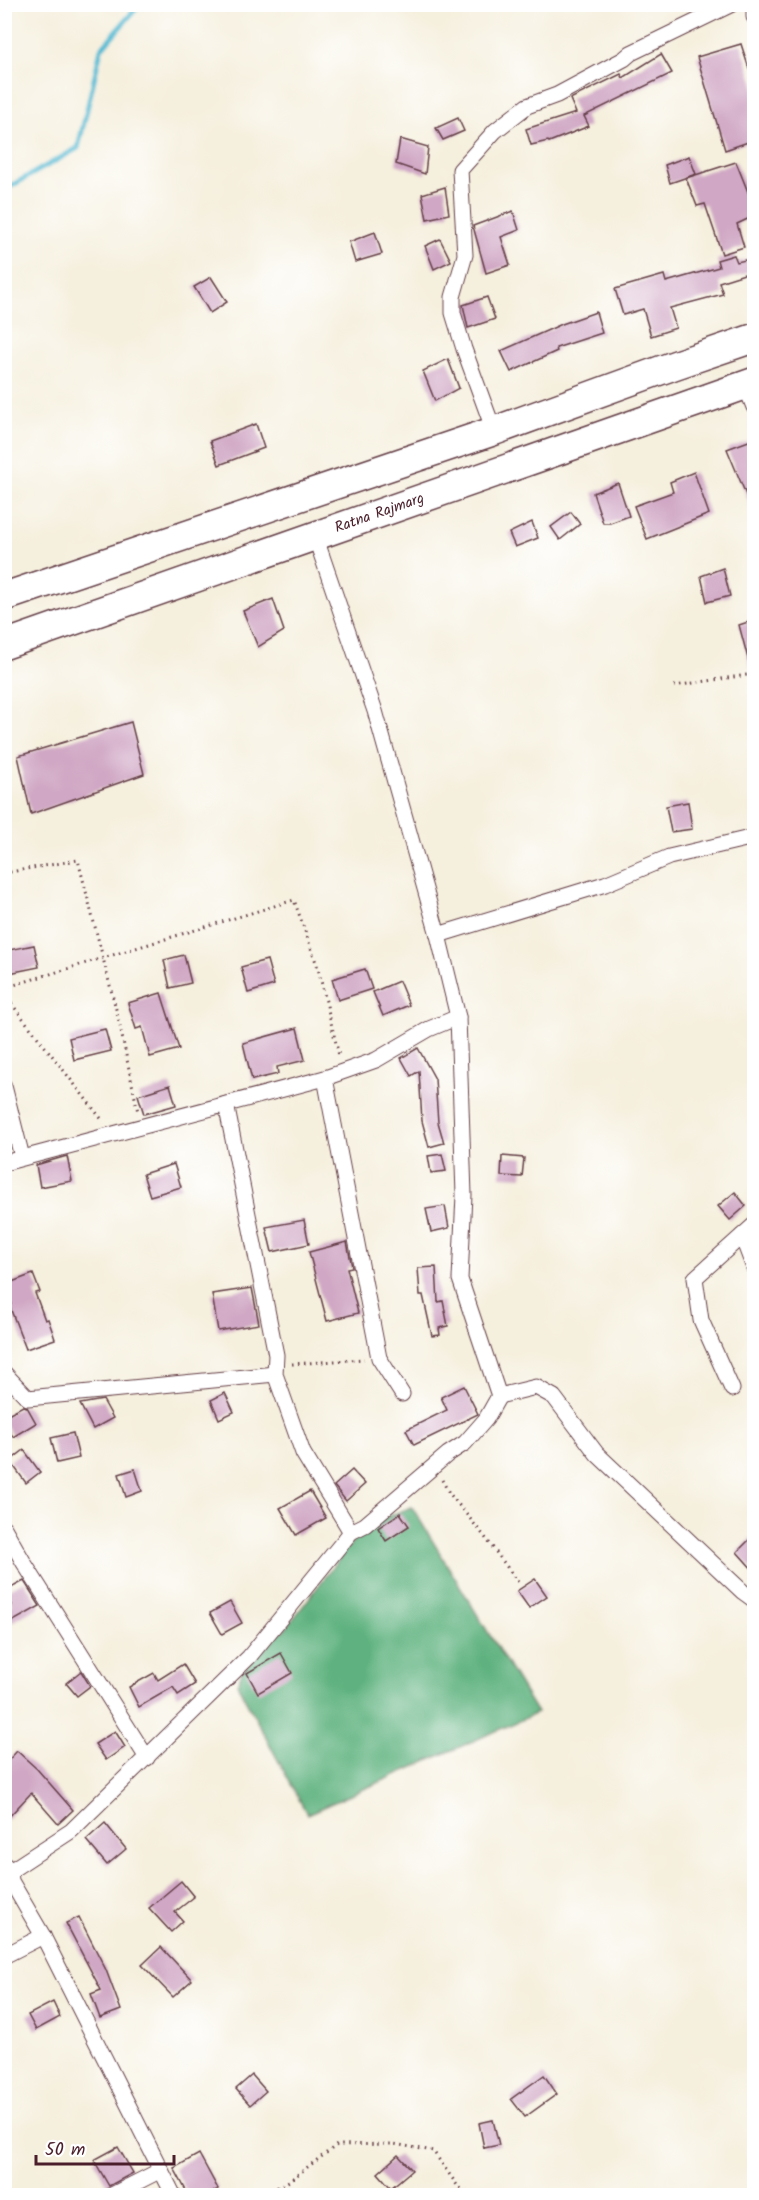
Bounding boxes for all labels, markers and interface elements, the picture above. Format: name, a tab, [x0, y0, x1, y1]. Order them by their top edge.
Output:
street label: Ratna Rajmarg	[332, 487, 428, 540]
scale bar	[36, 2128, 174, 2166]
text: 50 m	[45, 2136, 85, 2165]

